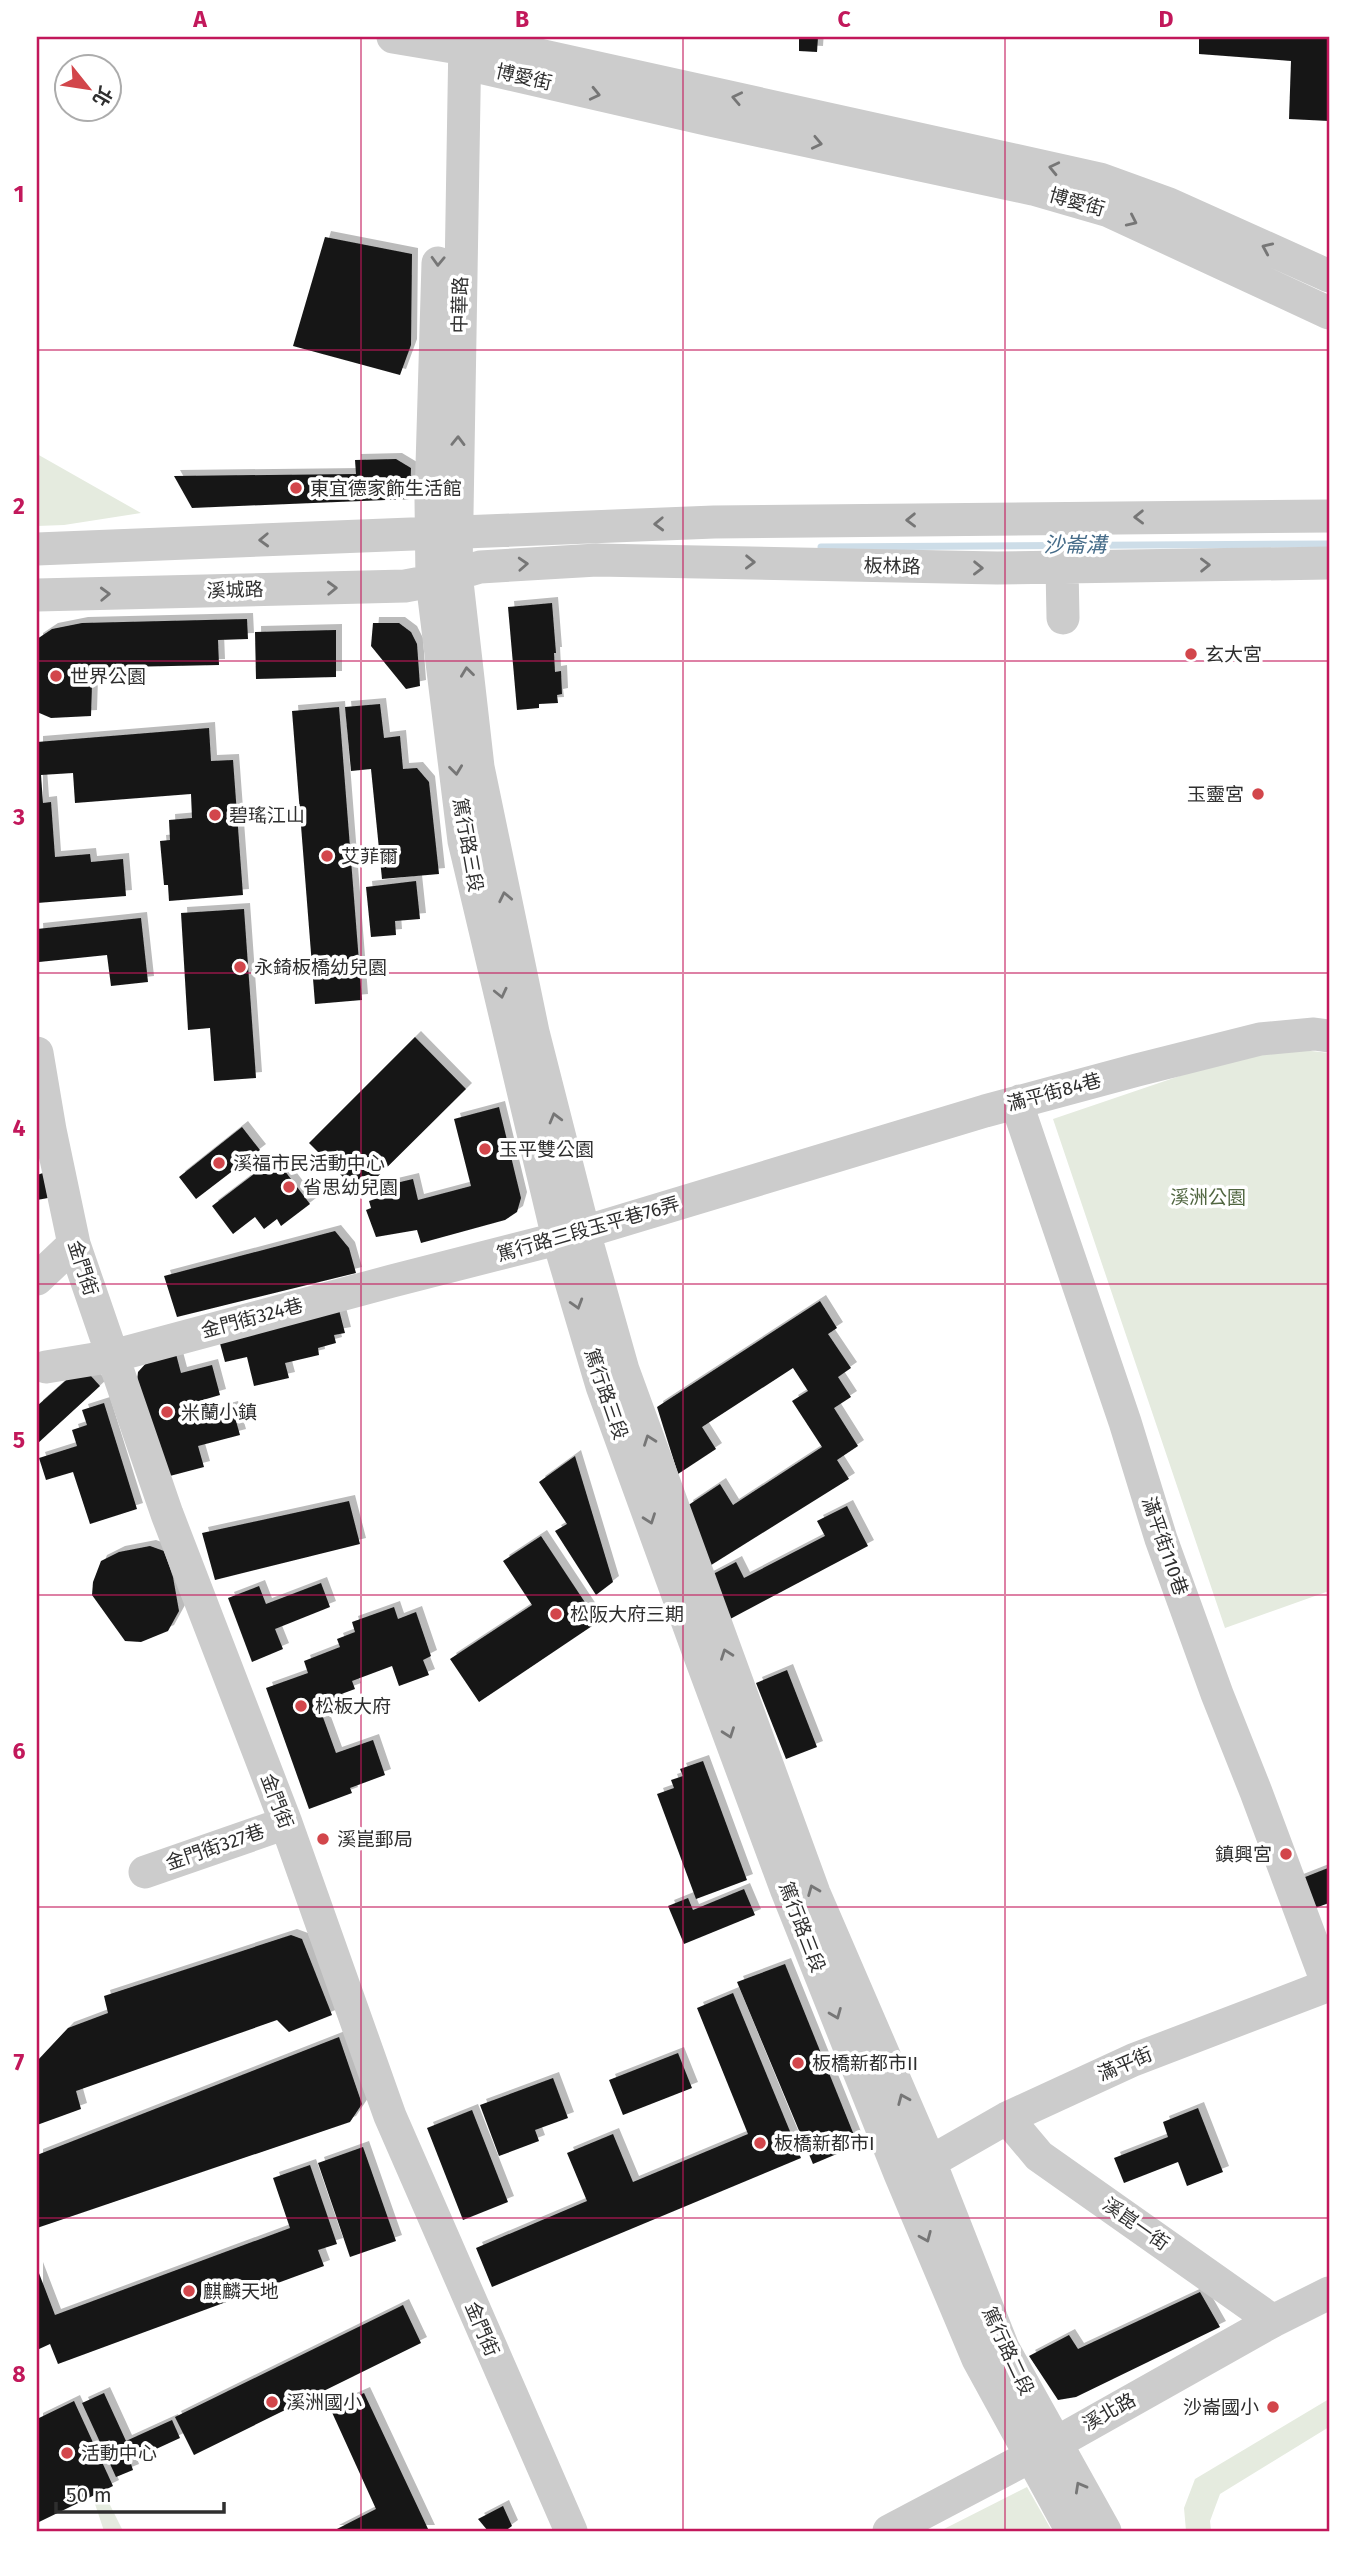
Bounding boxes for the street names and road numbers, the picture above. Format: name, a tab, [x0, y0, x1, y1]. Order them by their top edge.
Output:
street label: 博愛街	[494, 59, 554, 95]
street label: 博愛街	[1046, 183, 1108, 221]
street label: 中華路	[448, 276, 472, 334]
street label: 板林路	[863, 554, 921, 578]
street label: 溪城路	[206, 578, 264, 602]
street label: 篤行路三段	[448, 796, 488, 894]
street label: 滿平街84巷	[1004, 1068, 1104, 1116]
street label: 篤行路三段玉平巷76弄	[494, 1192, 682, 1266]
street label: 金門街	[63, 1237, 103, 1299]
street label: 金門街324巷	[199, 1293, 305, 1343]
street label: 篤行路三段	[580, 1345, 632, 1443]
street label: 滿平街110巷	[1137, 1494, 1193, 1598]
street label: 金門街	[256, 1770, 298, 1832]
street label: 金門街327巷	[163, 1819, 267, 1875]
street label: 篤行路三段	[774, 1879, 830, 1975]
street label: 滿平街	[1094, 2042, 1156, 2086]
street label: 溪崑一街	[1098, 2193, 1174, 2255]
street label: 金門街	[460, 2298, 504, 2360]
street label: 篤行路二段	[977, 2303, 1039, 2399]
street label: 溪北路	[1078, 2388, 1140, 2436]

